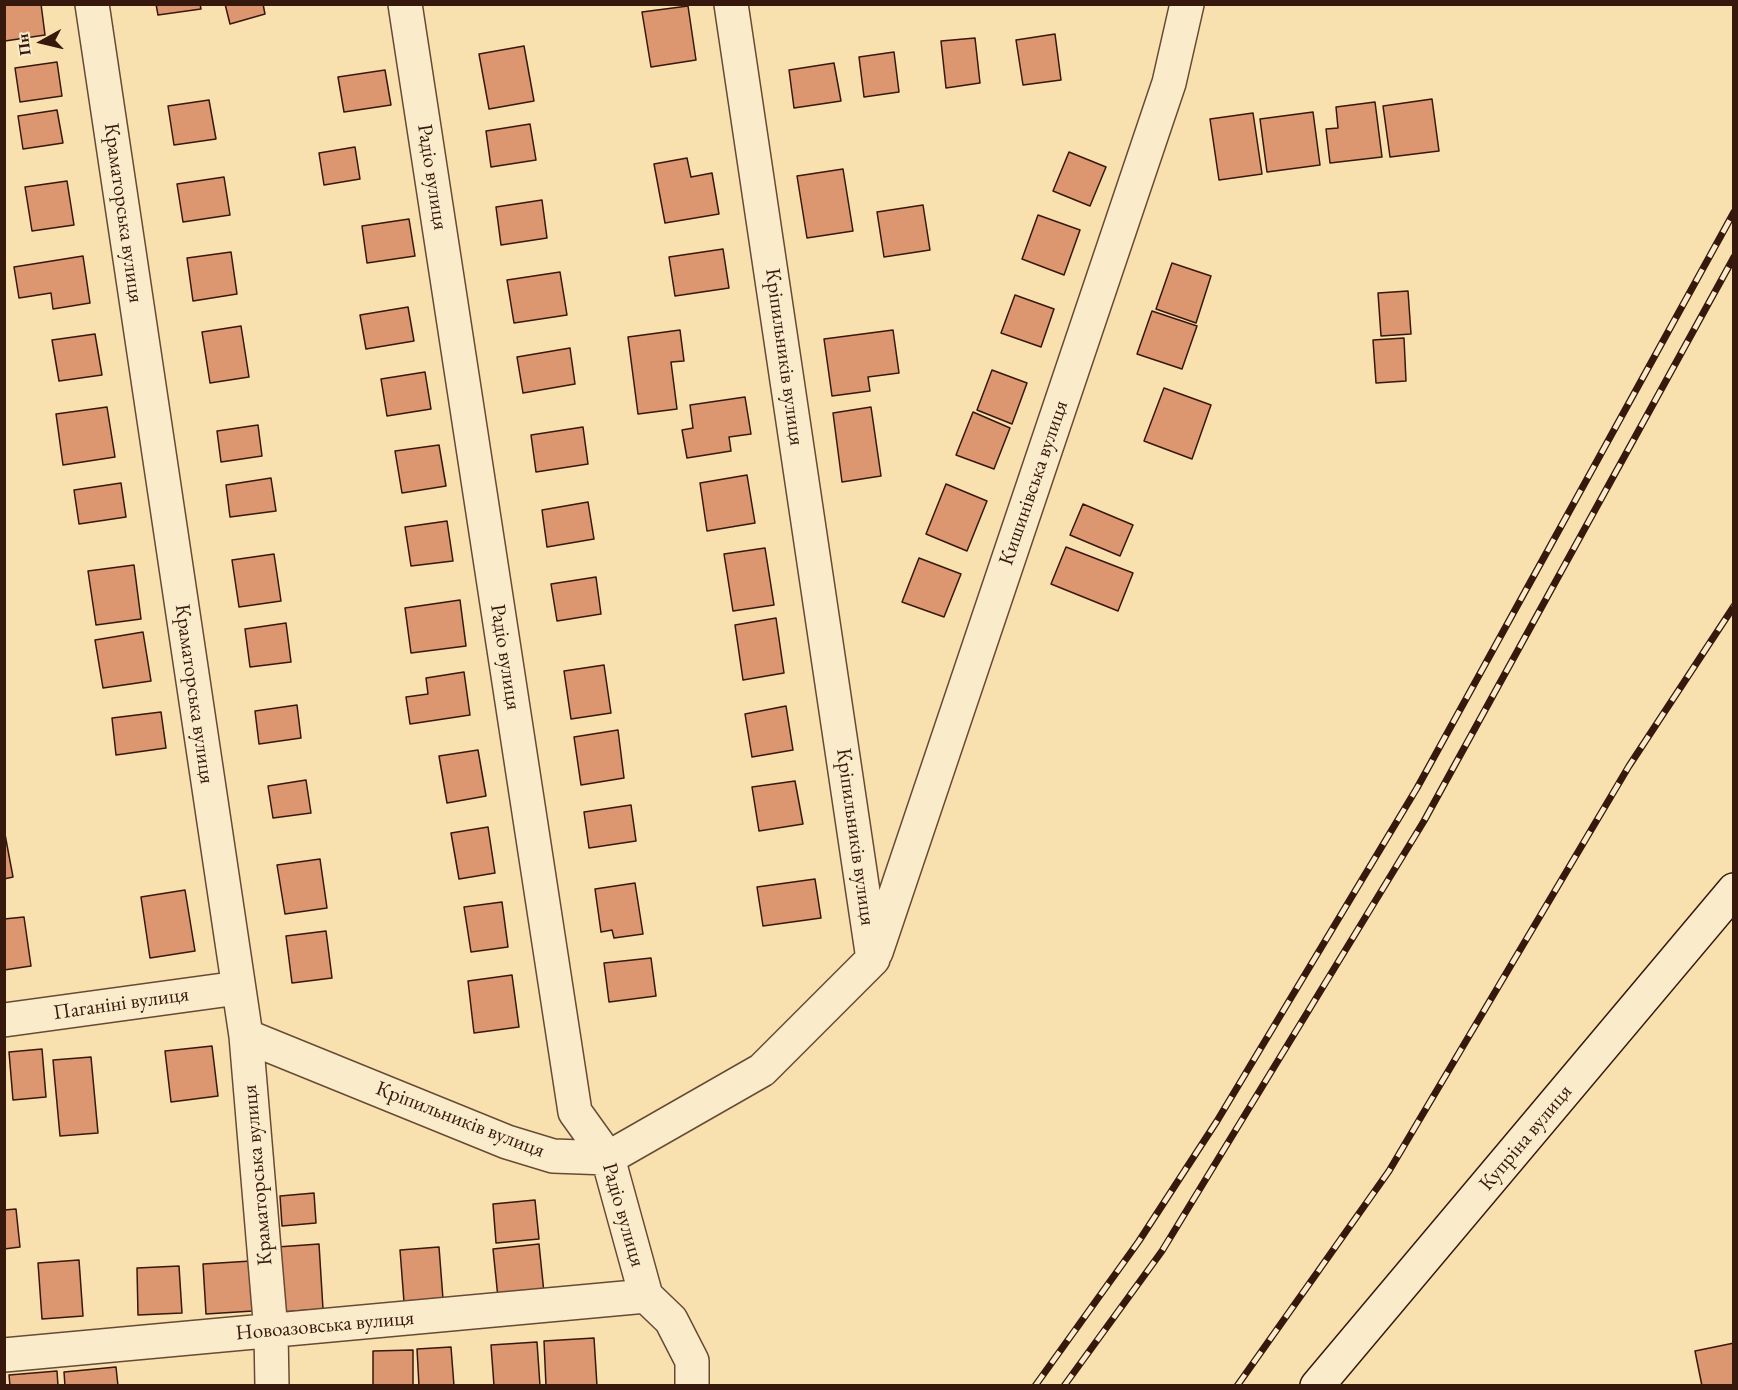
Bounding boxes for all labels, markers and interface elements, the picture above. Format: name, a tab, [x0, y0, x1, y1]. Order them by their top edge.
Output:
north arrow	[12, 12, 72, 72]
text: Пн	[12, 32, 36, 57]
street label: Краматорська вулиця	[98, 121, 148, 305]
street label: Радіо вулиця	[411, 122, 453, 232]
street label: Кріпильників вулиця	[759, 267, 809, 447]
street label: Кишинівська вулиця	[994, 397, 1074, 569]
street label: Краматорська вулиця	[169, 602, 219, 786]
street label: Радіо вулиця	[484, 602, 526, 712]
street label: Кріпильників вулиця	[830, 747, 880, 927]
street label: Паганіні вулиця	[52, 982, 190, 1026]
street label: Кріпильників вулиця	[372, 1076, 548, 1164]
street label: Купріна вулиця	[1474, 1080, 1578, 1196]
street label: Краматорська вулиця	[238, 1084, 278, 1266]
street label: Радіо вулиця	[596, 1160, 650, 1270]
street label: Новоазовська вулиця	[235, 1306, 415, 1346]

